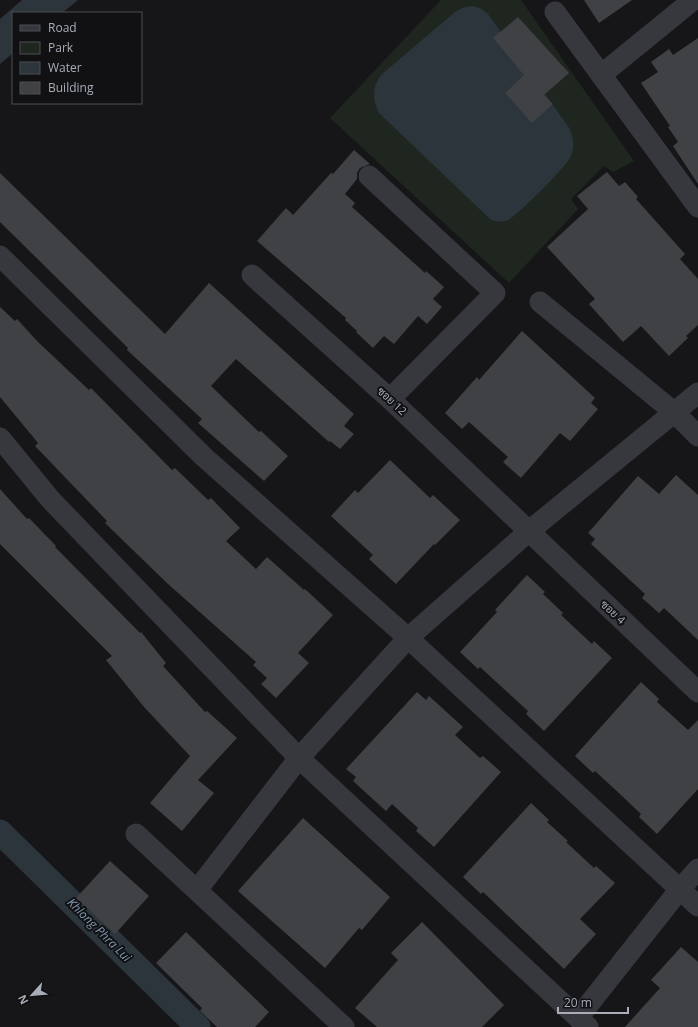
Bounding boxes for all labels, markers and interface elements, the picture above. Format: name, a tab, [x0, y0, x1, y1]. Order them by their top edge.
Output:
legend	[12, 12, 142, 104]
text: Road	[48, 19, 77, 36]
text: Park	[48, 39, 74, 56]
text: Water	[48, 59, 82, 76]
text: Building	[48, 79, 94, 96]
street label: ซอย 12	[374, 383, 410, 418]
street label: ซอย 4	[598, 596, 629, 627]
water label: Khlong Phra Lui	[64, 894, 136, 966]
north arrow	[12, 975, 52, 1015]
scale bar	[558, 989, 628, 1015]
text: N	[14, 992, 31, 1007]
text: 20 m	[564, 994, 592, 1011]

